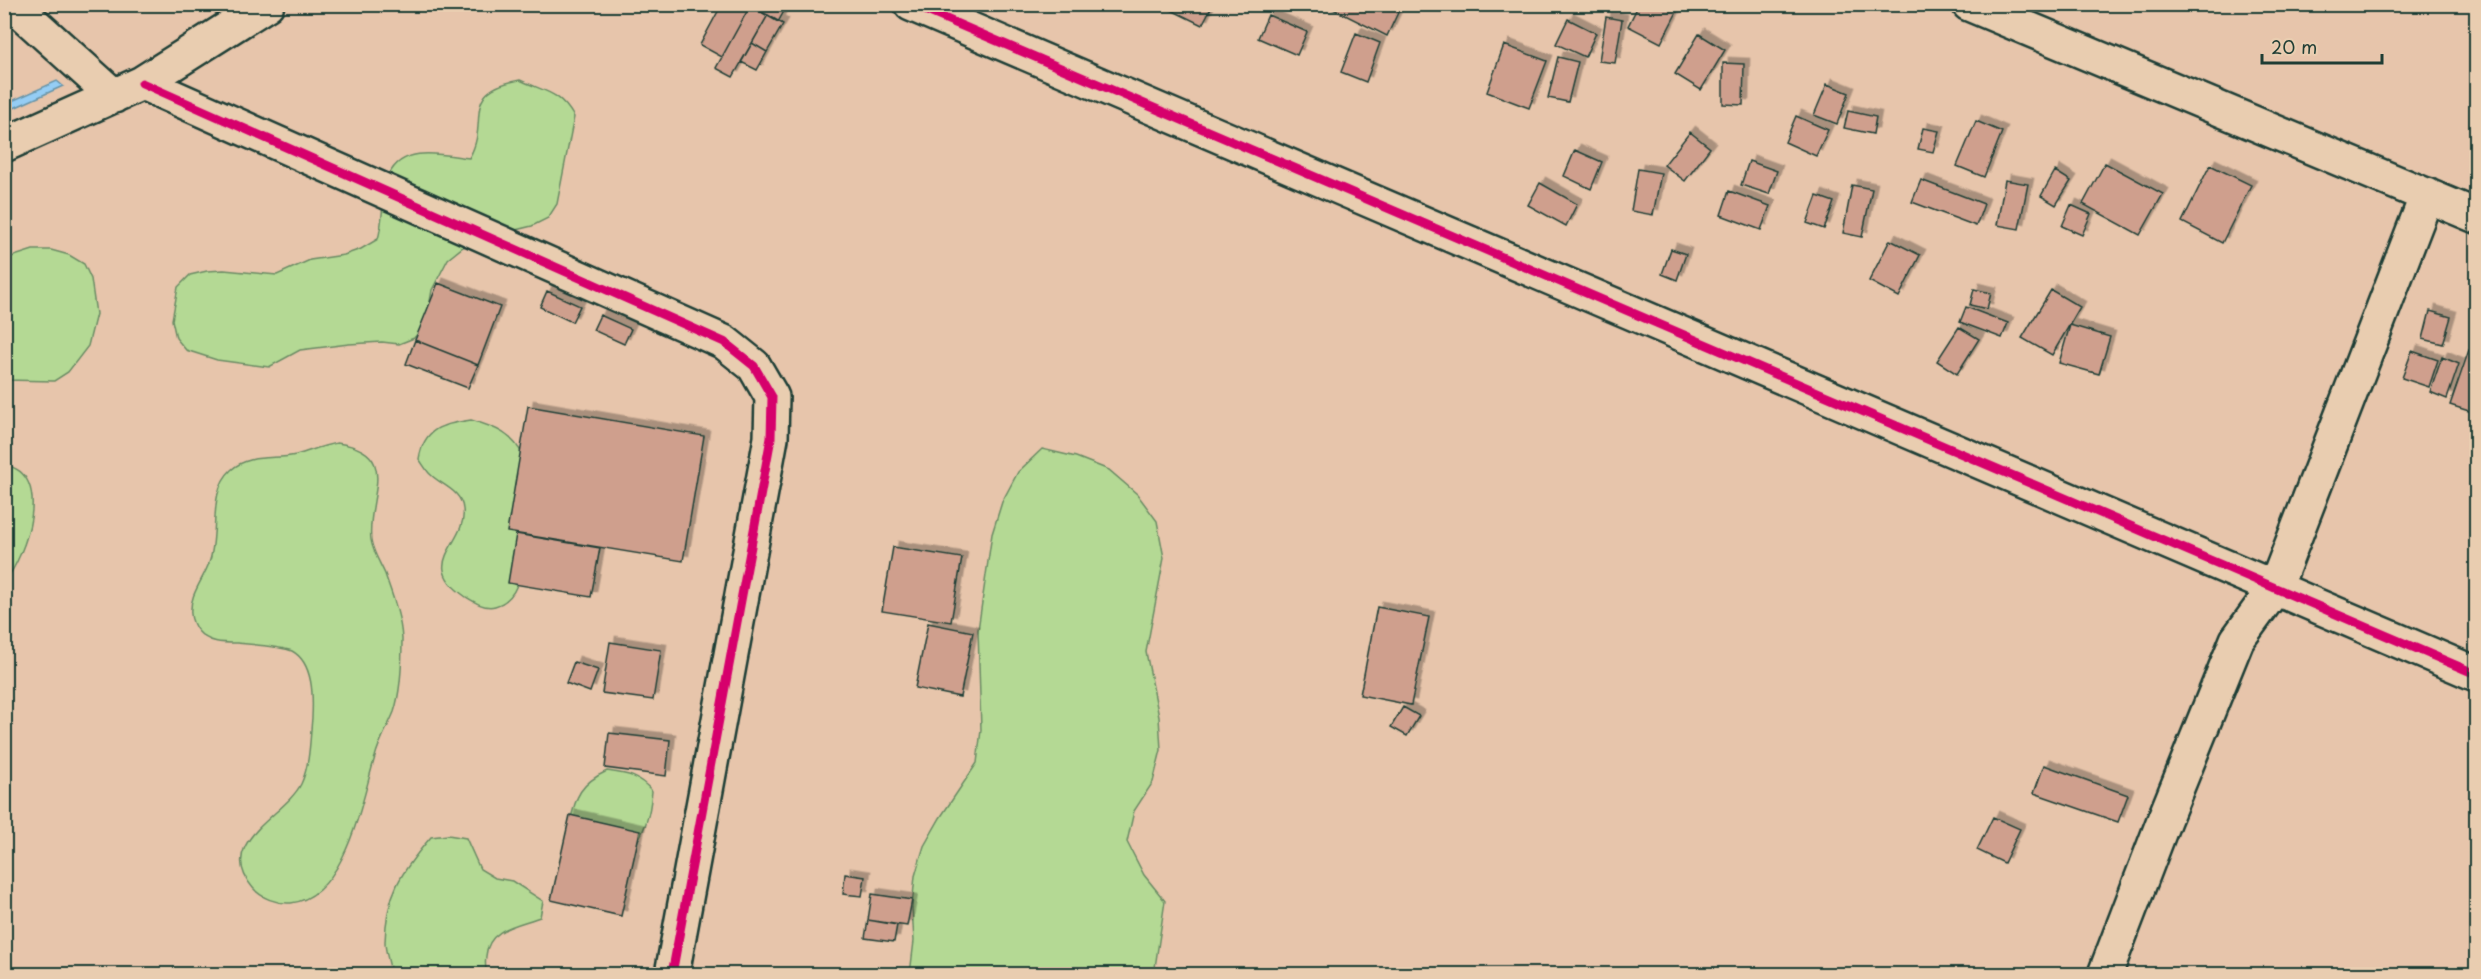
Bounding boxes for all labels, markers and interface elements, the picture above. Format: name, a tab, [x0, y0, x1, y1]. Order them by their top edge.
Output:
scale bar	[2262, 27, 2382, 65]
text: 20 m	[2271, 33, 2317, 60]

